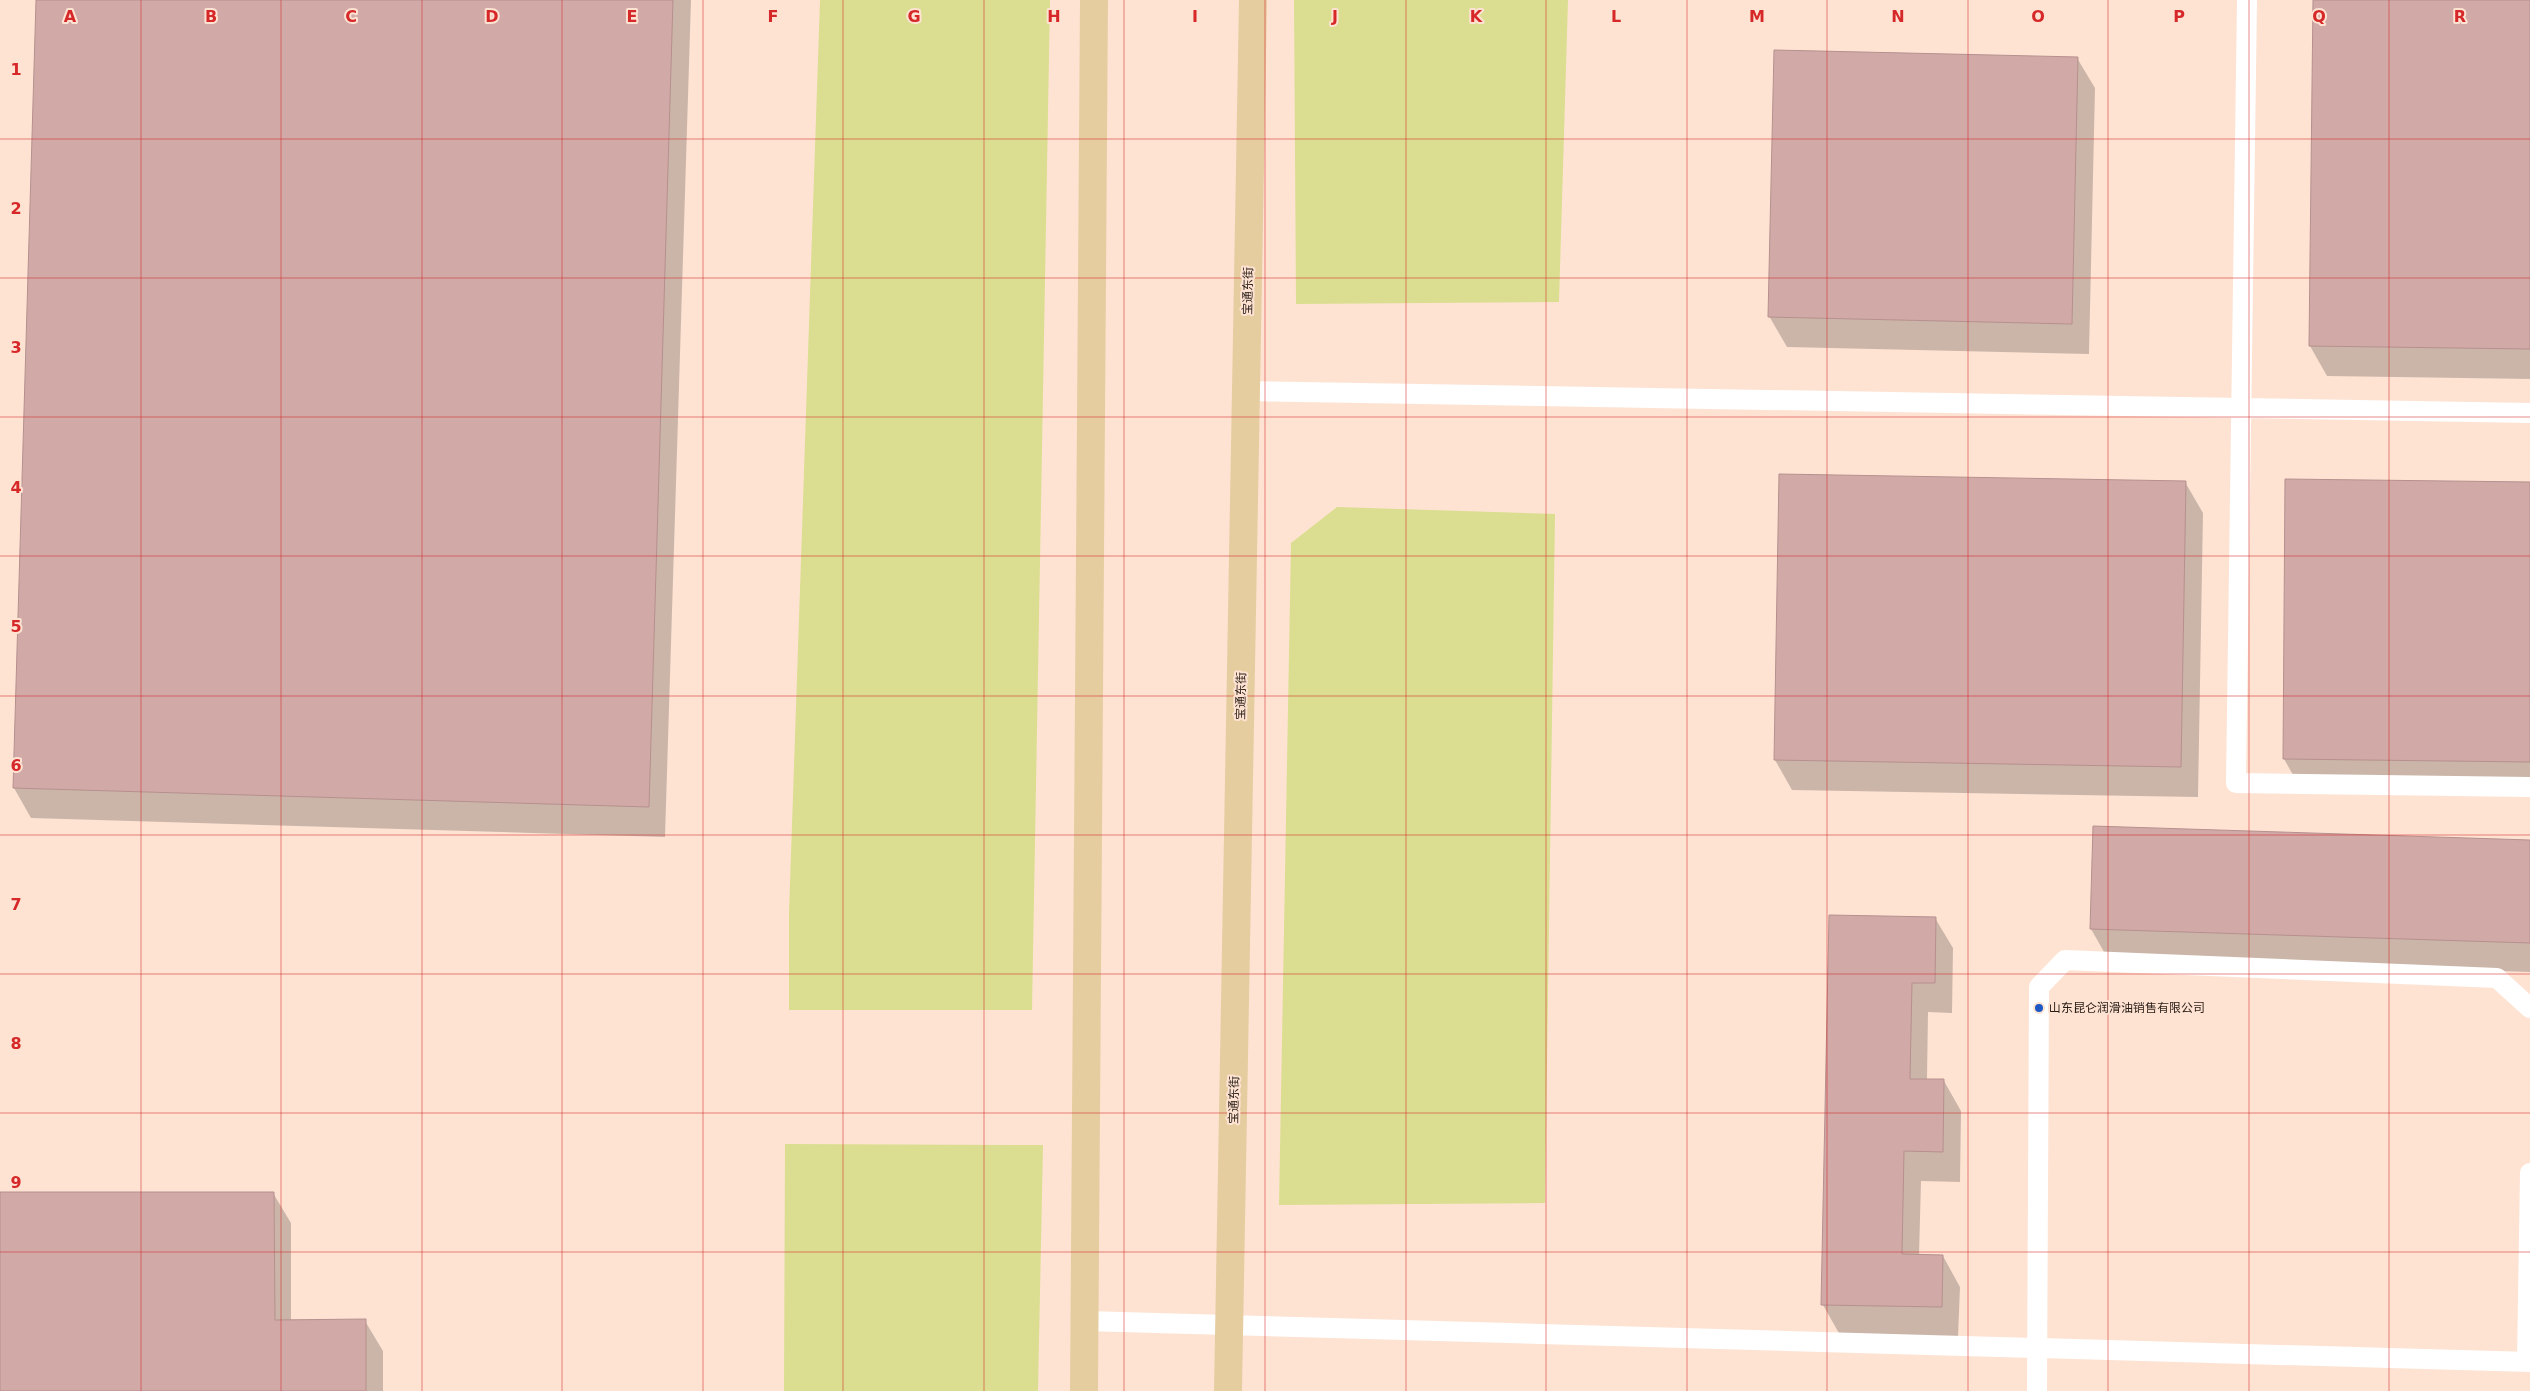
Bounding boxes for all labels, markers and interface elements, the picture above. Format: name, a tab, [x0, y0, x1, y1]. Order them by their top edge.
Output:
text: A	[64, 7, 77, 26]
text: B	[205, 7, 217, 26]
text: C	[345, 7, 357, 26]
text: D	[485, 7, 499, 26]
text: E	[627, 7, 637, 26]
text: F	[768, 7, 778, 26]
text: G	[907, 7, 921, 26]
text: H	[1047, 7, 1061, 26]
text: I	[1192, 7, 1198, 26]
text: J	[1331, 7, 1338, 26]
text: K	[1470, 7, 1483, 26]
text: L	[1611, 7, 1621, 26]
text: M	[1749, 7, 1765, 26]
text: N	[1891, 7, 1905, 26]
text: O	[2031, 7, 2045, 26]
text: P	[2173, 7, 2185, 26]
text: Q	[2312, 7, 2326, 26]
text: R	[2454, 7, 2466, 26]
text: 1	[10, 60, 22, 79]
text: 2	[10, 199, 22, 218]
street label: 宝通东街	[1241, 267, 1255, 315]
text: 3	[10, 338, 22, 357]
text: 4	[10, 478, 22, 497]
text: 5	[10, 617, 22, 636]
street label: 宝通东街	[1234, 672, 1248, 720]
text: 6	[10, 756, 22, 775]
text: 7	[10, 895, 22, 914]
place label: 山东昆仑润滑油销售有限公司	[2049, 1001, 2205, 1015]
marker: 山东昆仑润滑油销售有限公司	[2033, 1002, 2045, 1014]
text: 8	[10, 1034, 22, 1053]
street label: 宝通东街	[1227, 1076, 1241, 1124]
text: 9	[10, 1173, 22, 1192]

